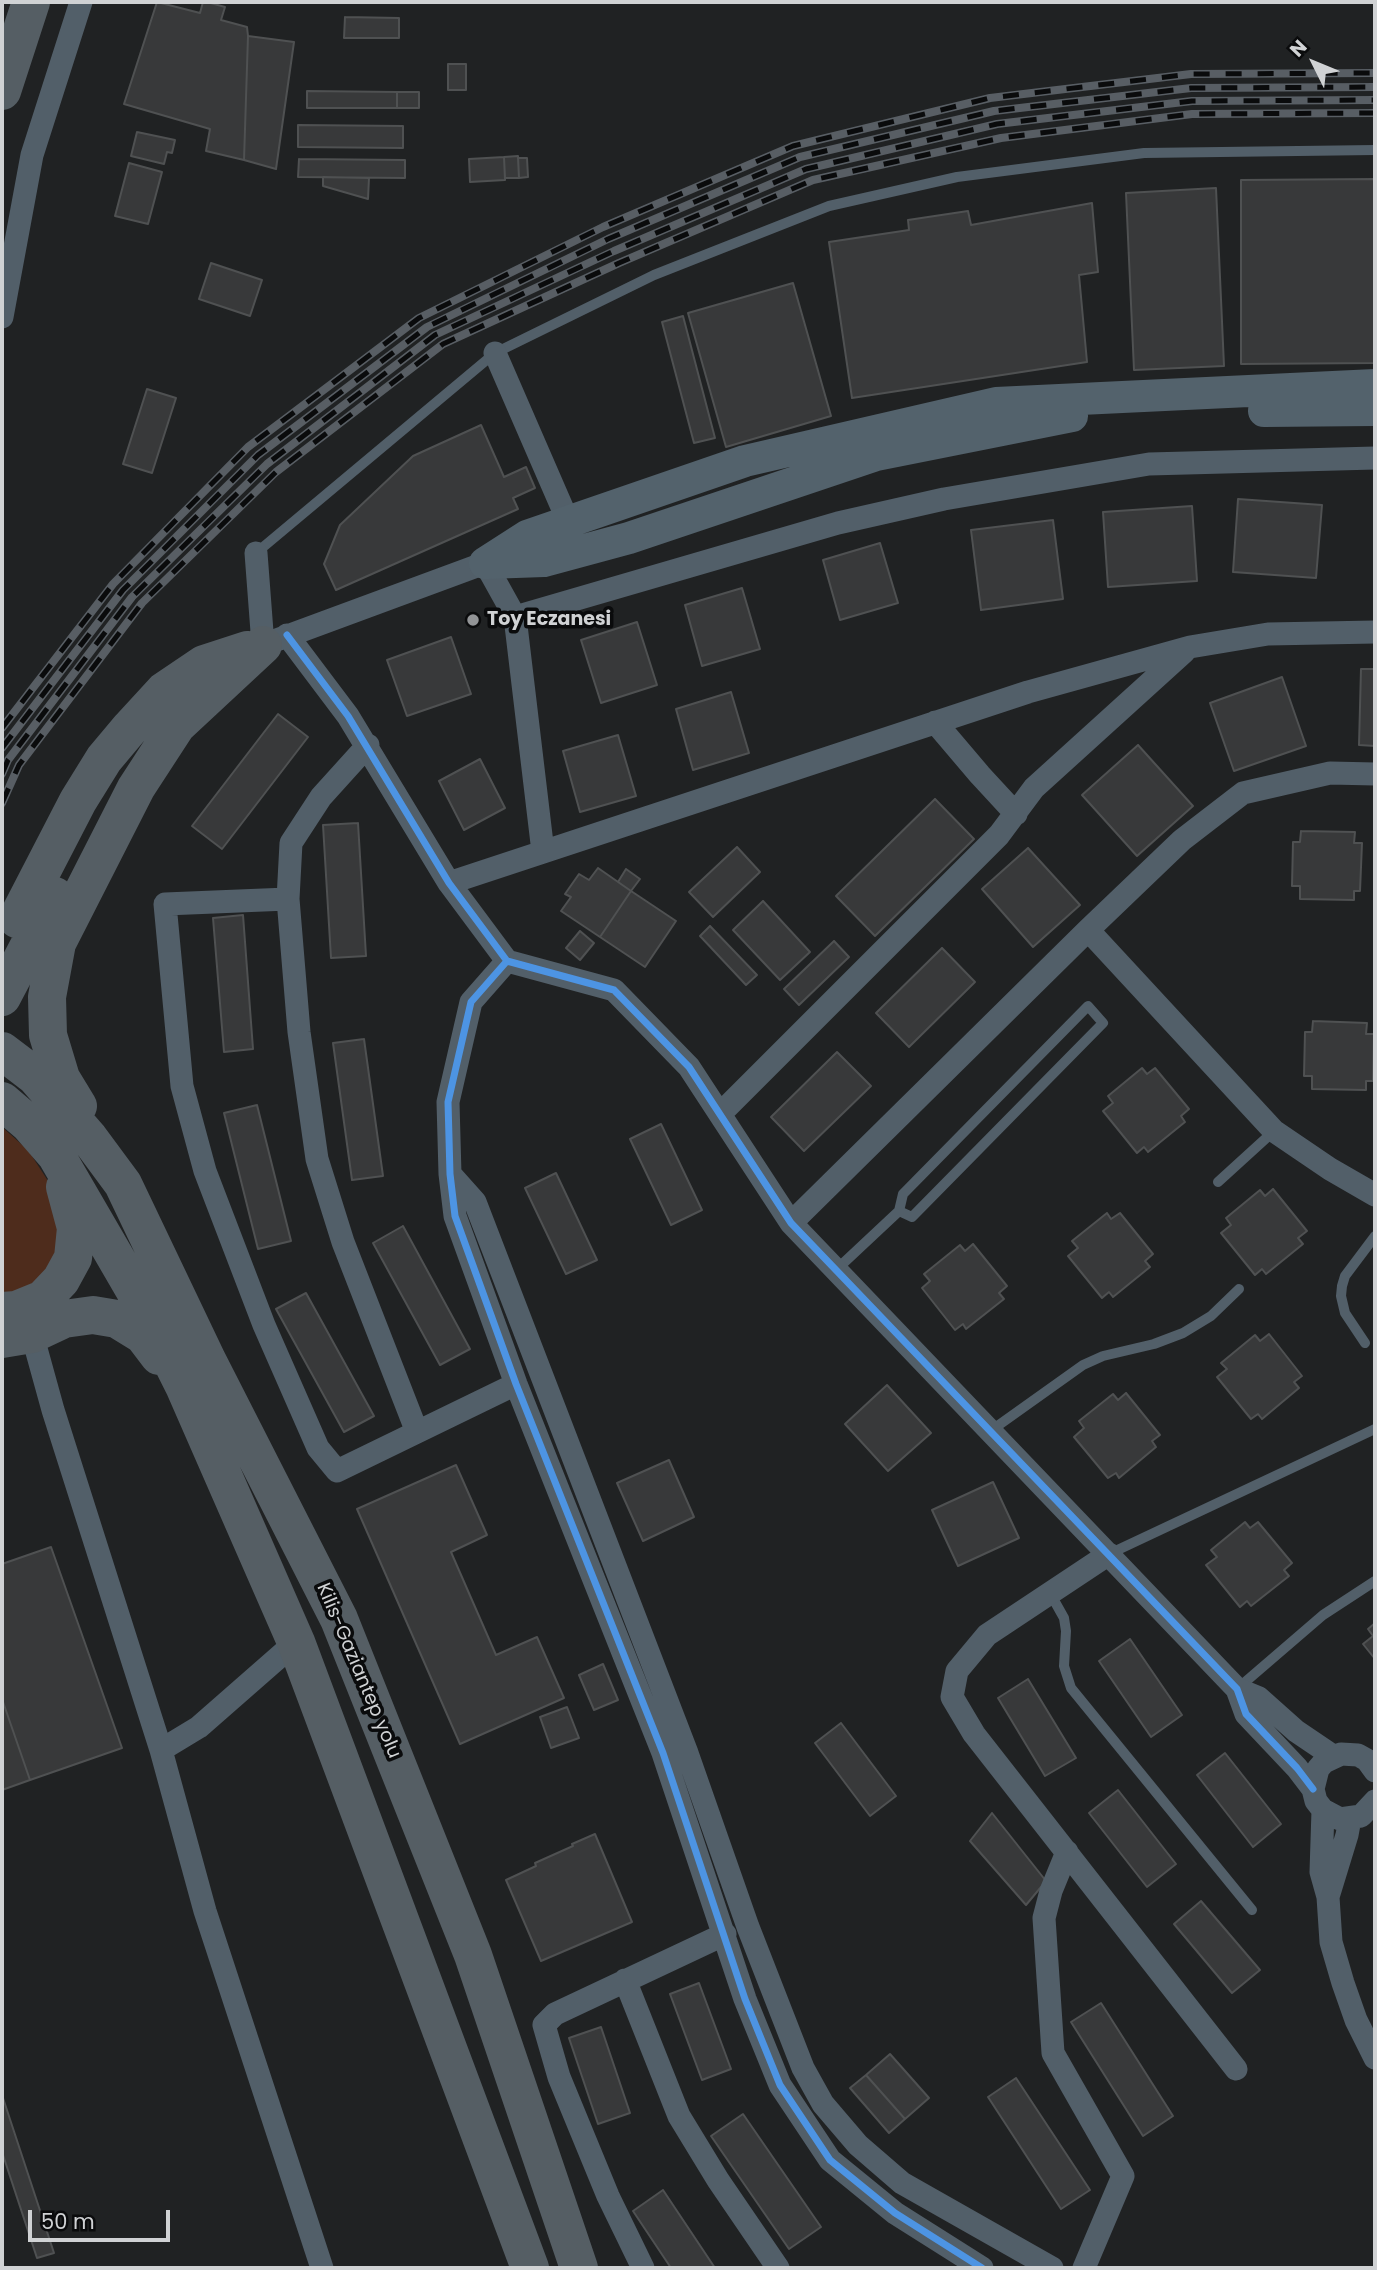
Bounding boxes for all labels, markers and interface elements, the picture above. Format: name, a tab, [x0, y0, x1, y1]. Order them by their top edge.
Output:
north arrow	[1279, 28, 1349, 98]
text: N	[1284, 34, 1313, 63]
place label: Toy Eczanesi	[487, 609, 611, 631]
marker: Toy Eczanesi	[465, 612, 481, 628]
street label: Kilis-Gaziantep yolu	[311, 1580, 405, 1762]
scale bar	[32, 2196, 173, 2240]
text: 50 m	[41, 2207, 95, 2236]

